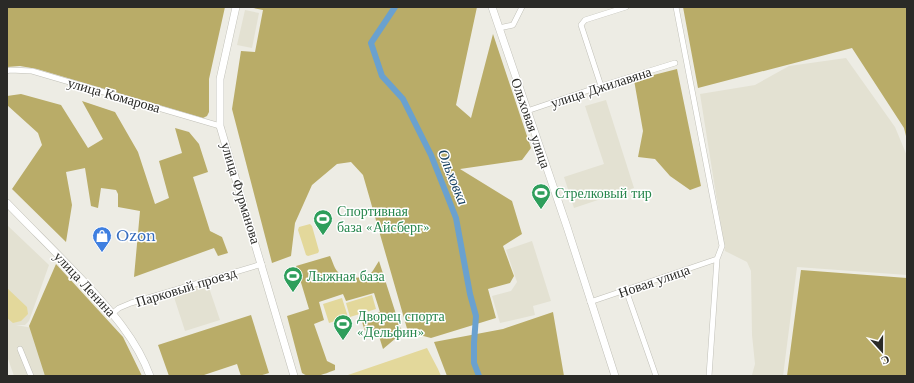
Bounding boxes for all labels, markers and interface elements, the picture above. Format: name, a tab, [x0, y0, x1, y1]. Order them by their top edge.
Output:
street label: улица Джилавяна	[548, 62, 654, 112]
street label: улица Комарова	[66, 73, 163, 117]
street label: Ольховая улица	[507, 75, 555, 171]
street label: улица Фурманова	[217, 140, 265, 247]
water label: Ольховка	[434, 146, 473, 208]
sports icon: Стрелковый тир	[530, 182, 552, 210]
place label: Стрелковый тир	[555, 184, 652, 202]
place label: Спортивная база «Айсберг»	[337, 202, 430, 236]
sports icon: Спортивная база «Айсберг»	[312, 208, 334, 236]
shop icon: Ozon	[91, 225, 113, 253]
place label: Ozon	[116, 227, 156, 245]
street label: улица Ленина	[50, 248, 120, 321]
street label: Новая улица	[616, 260, 693, 302]
street label: Парковый проезд	[133, 263, 239, 311]
sports icon: Лыжная база	[282, 265, 304, 293]
place label: Лыжная база	[307, 267, 386, 285]
place label: Дворец спорта «Дельфин»	[357, 307, 446, 341]
sports icon: Дворец спорта «Дельфин»	[332, 313, 354, 341]
north arrow	[862, 331, 902, 371]
text: С	[879, 352, 892, 368]

